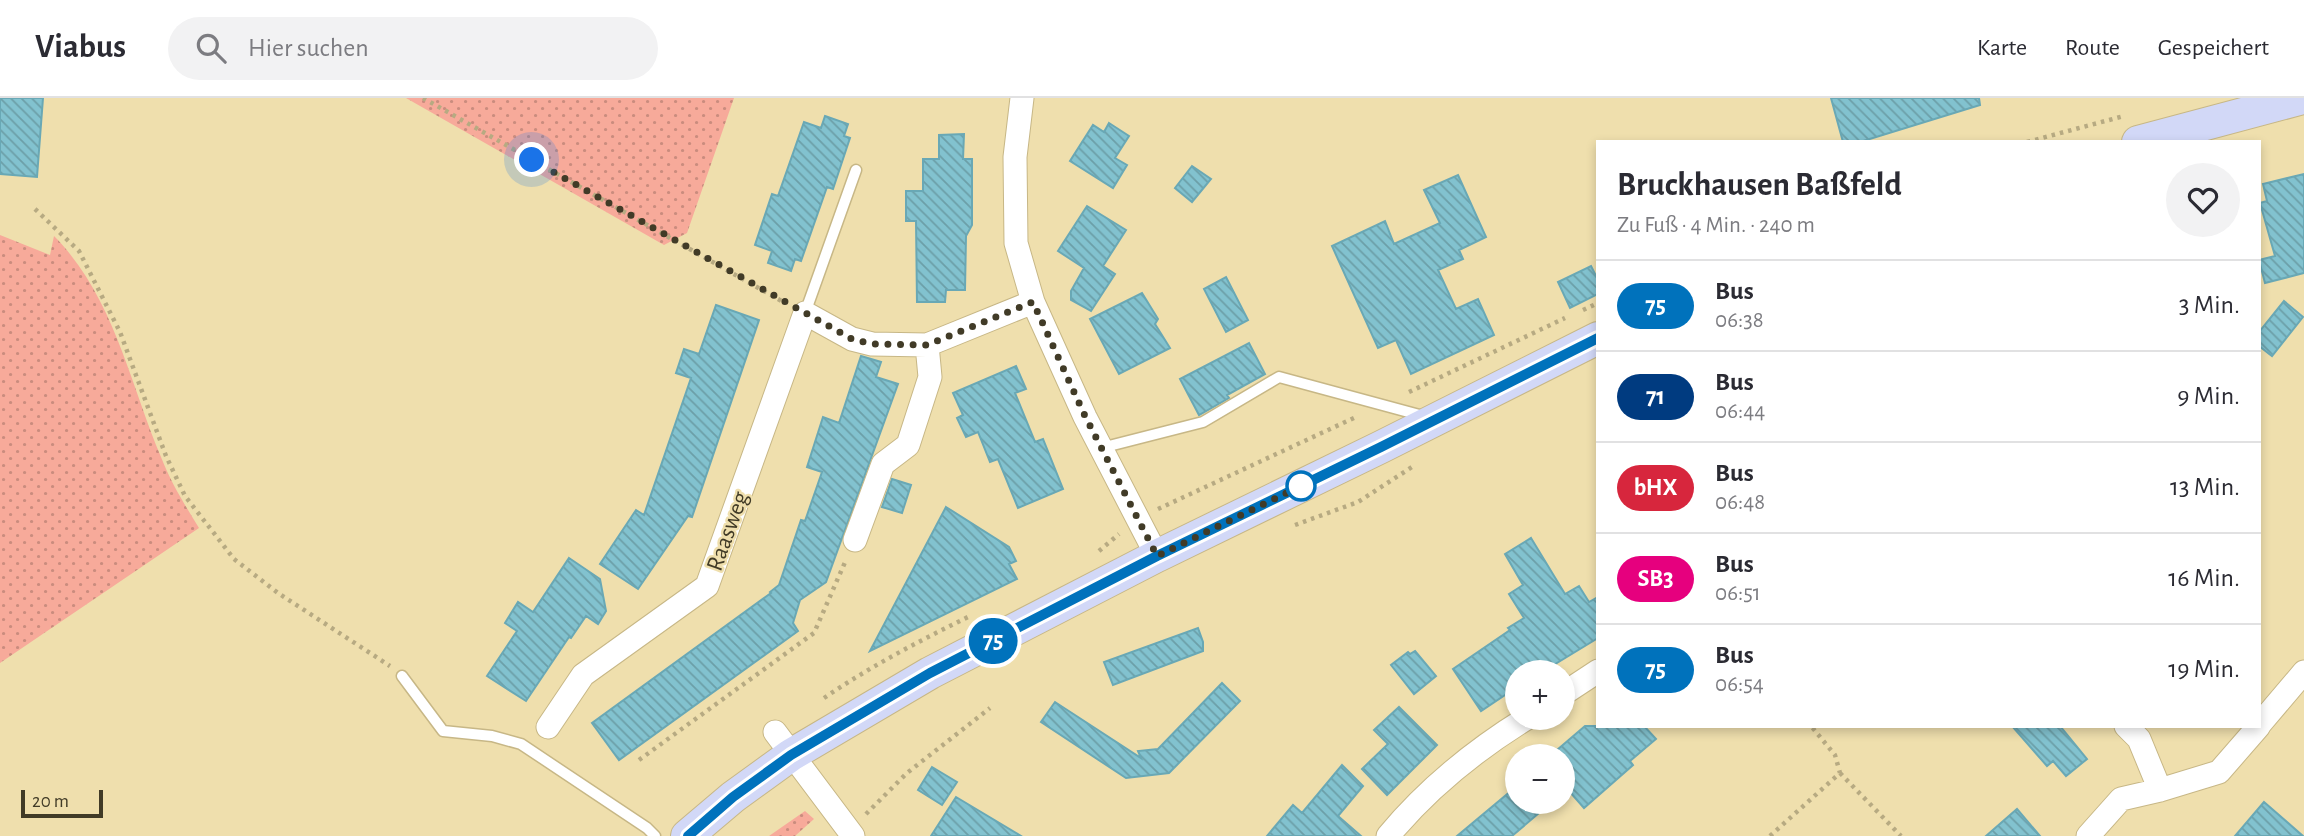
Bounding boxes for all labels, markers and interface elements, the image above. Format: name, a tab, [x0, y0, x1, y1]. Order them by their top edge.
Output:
search box	[168, 17, 658, 80]
icon: search	[192, 29, 230, 67]
text: Viabus	[35, 31, 126, 64]
text: Hier suchen	[248, 35, 369, 61]
text: Karte	[1977, 36, 2027, 60]
text: Route	[2065, 36, 2120, 60]
text: Gespeichert	[2158, 36, 2269, 60]
your location	[514, 142, 549, 177]
button: heart	[2166, 163, 2240, 237]
text: Bruckhausen Baßfeld	[1617, 169, 1902, 202]
text: Zu Fuß · 4 Min. · 240 m	[1617, 214, 1815, 237]
text: Bus	[1715, 278, 1754, 304]
text: 3 Min.	[2179, 292, 2240, 318]
text: 75	[1645, 294, 1666, 318]
text: 06:38	[1715, 309, 1764, 332]
text: Bus	[1715, 369, 1754, 395]
text: 9 Min.	[2177, 383, 2240, 409]
text: 71	[1646, 385, 1665, 409]
text: 06:44	[1715, 400, 1765, 423]
text: Bus	[1715, 460, 1754, 486]
unlabelled marker	[1286, 471, 1316, 501]
text: 13 Min.	[2170, 474, 2240, 500]
text: bHX	[1634, 476, 1677, 500]
street label: Raasweg	[703, 488, 753, 574]
text: 06:48	[1715, 491, 1765, 514]
text: Bus	[1715, 551, 1754, 577]
text: 16 Min.	[2168, 565, 2240, 591]
text: SB3	[1637, 567, 1674, 591]
text: 06:51	[1715, 582, 1761, 605]
line badge: 75	[962, 618, 1024, 664]
text: 75	[983, 629, 1003, 653]
text: Bus	[1715, 642, 1754, 668]
text: 19 Min.	[2168, 656, 2240, 682]
text: 75	[1645, 658, 1666, 682]
map controls	[1505, 660, 1575, 814]
button: +	[1505, 660, 1575, 730]
text: 06:54	[1715, 673, 1764, 696]
button: −	[1505, 744, 1575, 814]
scale bar	[21, 787, 103, 819]
text: 20 m	[32, 792, 69, 811]

